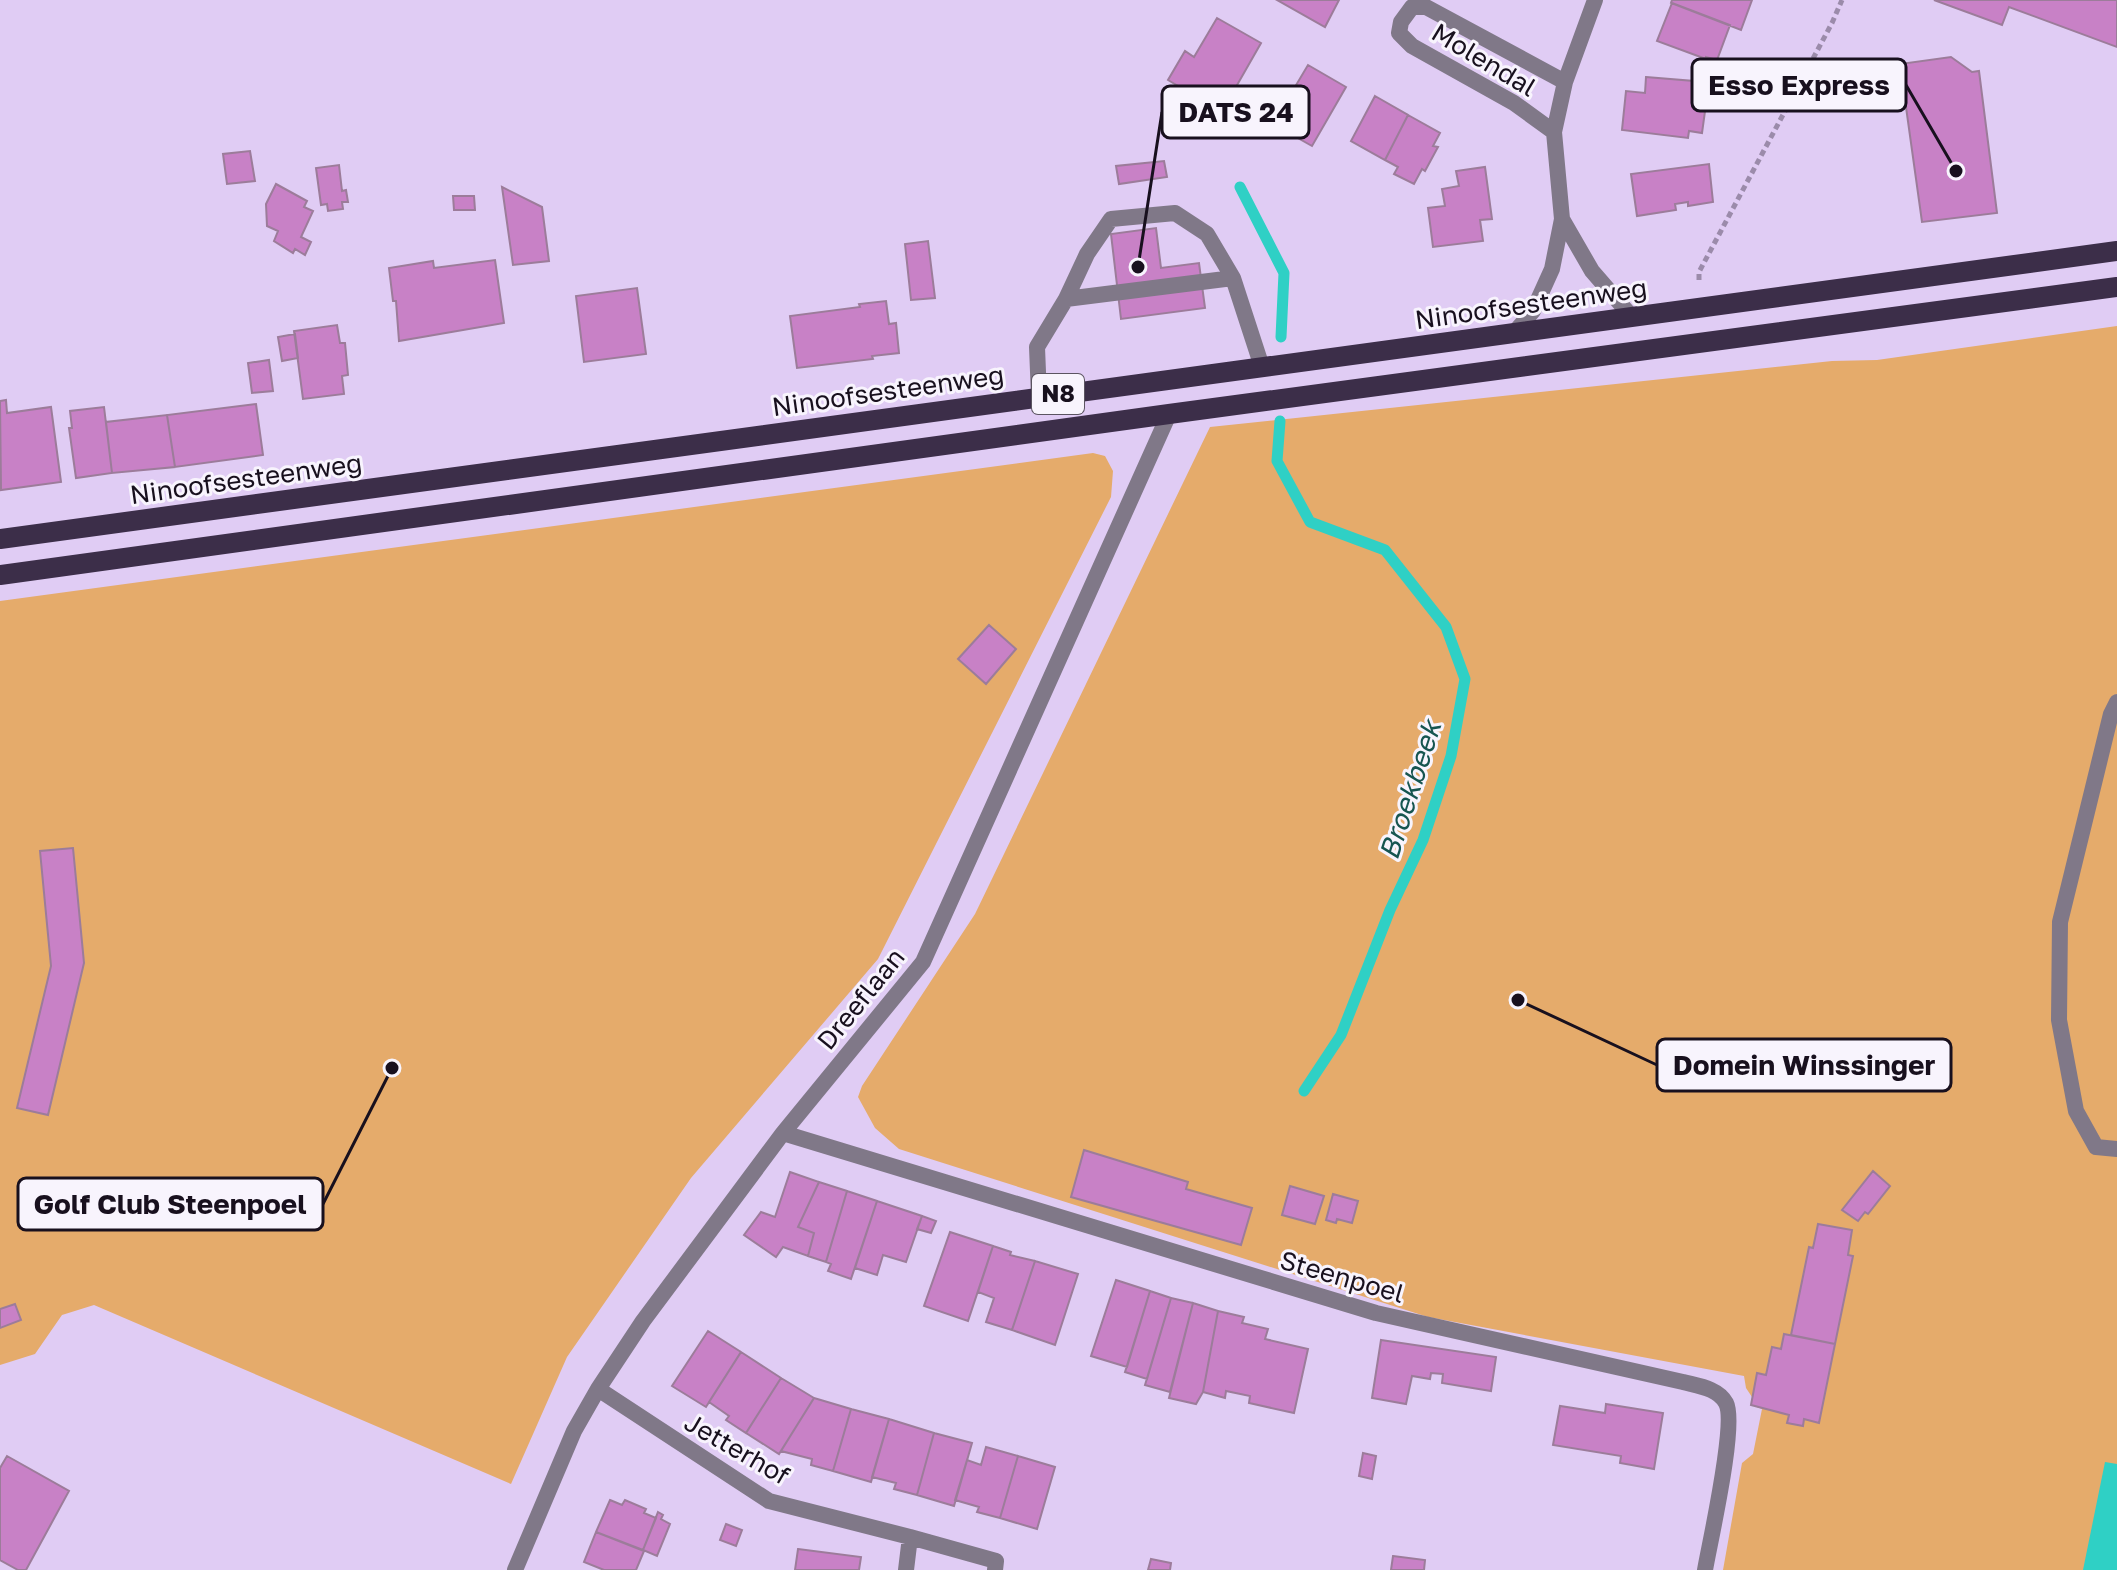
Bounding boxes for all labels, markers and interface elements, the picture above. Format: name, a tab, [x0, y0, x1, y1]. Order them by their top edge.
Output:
street label: Molendal	[1427, 16, 1542, 103]
callout: Esso Express	[1692, 59, 1906, 111]
text: Esso Express	[1708, 68, 1890, 101]
callout: DATS 24	[1162, 86, 1309, 138]
text: DATS 24	[1178, 95, 1294, 128]
street label: Ninoofsesteenweg	[1413, 272, 1649, 335]
street label: Ninoofsesteenweg	[770, 359, 1006, 422]
road number: N8	[1032, 374, 1084, 414]
street label: Ninoofsesteenweg	[128, 447, 364, 510]
water label: Broekbeek	[1372, 713, 1448, 863]
street label: Dreeflaan	[810, 942, 911, 1056]
callout: Domein Winssinger	[1657, 1039, 1951, 1091]
text: Domein Winssinger	[1673, 1048, 1935, 1081]
callout: Golf Club Steenpoel	[18, 1178, 323, 1230]
text: Golf Club Steenpoel	[33, 1187, 307, 1220]
street label: Steenpoel	[1277, 1244, 1408, 1309]
street label: Jetterhof	[679, 1406, 795, 1491]

